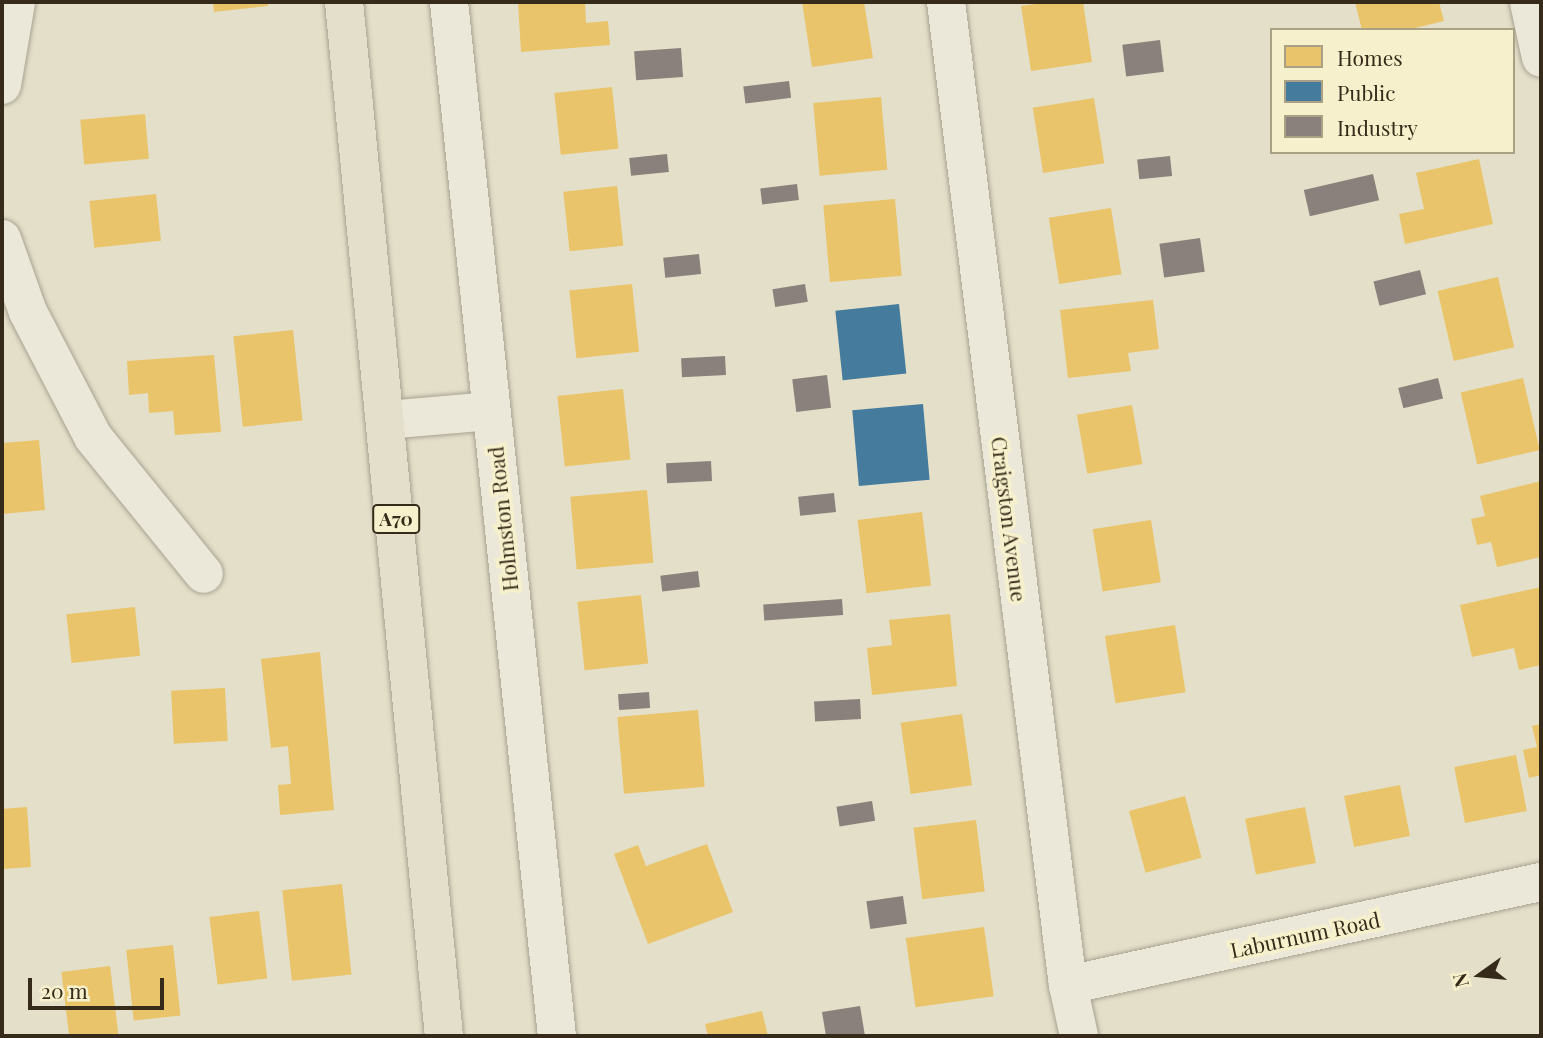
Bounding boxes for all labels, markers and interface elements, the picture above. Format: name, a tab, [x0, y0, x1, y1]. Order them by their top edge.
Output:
legend	[1270, 28, 1515, 154]
text: Homes	[1337, 43, 1403, 71]
text: Public	[1337, 78, 1395, 106]
text: Industry	[1337, 113, 1418, 141]
street label: Craigston Avenue	[987, 435, 1033, 603]
street label: Holmston Road	[482, 445, 522, 593]
road number: A70	[372, 504, 420, 534]
street label: Laburnum Road	[1228, 906, 1382, 962]
north arrow	[1445, 940, 1515, 1010]
scale bar	[32, 964, 168, 1008]
text: N	[1445, 970, 1474, 990]
text: 20 m	[41, 976, 88, 1004]

